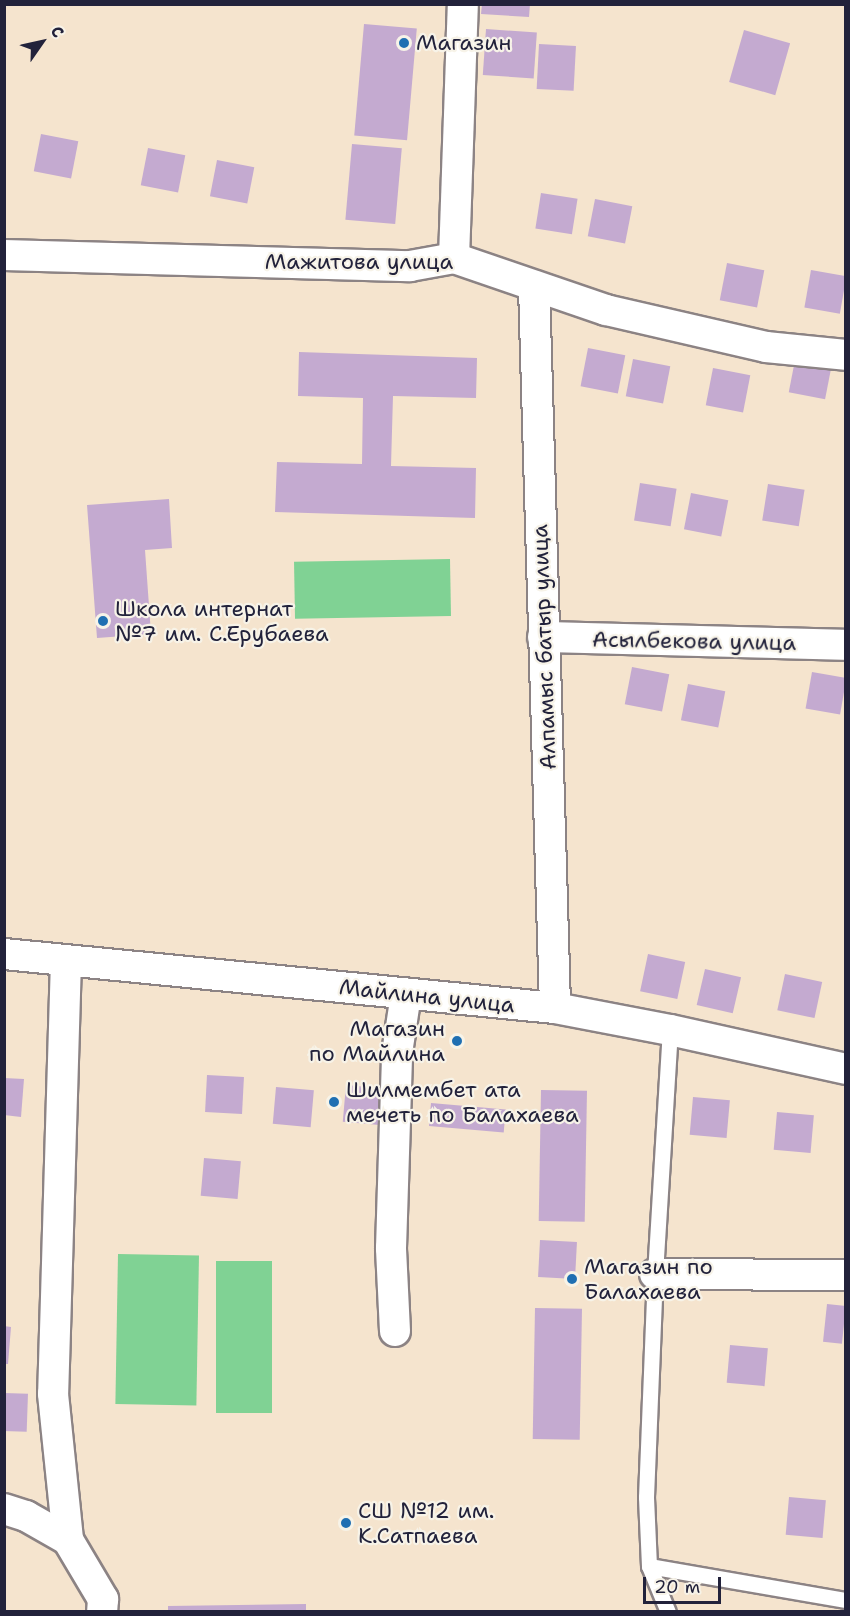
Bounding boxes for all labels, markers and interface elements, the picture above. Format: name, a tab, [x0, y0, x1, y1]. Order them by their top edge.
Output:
north arrow	[12, 12, 72, 72]
text: С	[46, 22, 69, 42]
place label: Магазин	[416, 30, 512, 56]
marker: Магазин	[397, 36, 411, 50]
street label: Мажитова улица	[265, 249, 453, 275]
street label: Алпамыс батыр улица	[527, 524, 561, 770]
place label: Школа интернат №7 им. С.Ерубаева	[115, 595, 329, 646]
marker: Школа интернат №7 им. С.Ерубаева	[96, 614, 110, 628]
street label: Асылбекова улица	[592, 626, 796, 656]
street label: Майлина улица	[338, 974, 516, 1018]
place label: Магазин по Майлина	[309, 1015, 445, 1066]
marker: Магазин по Майлина	[450, 1034, 464, 1048]
place label: Шилмембет ата мечеть по Балахаева	[346, 1076, 579, 1128]
marker: Шилмембет ата мечеть по Балахаева	[327, 1095, 341, 1109]
place label: Магазин по Балахаева	[584, 1253, 713, 1304]
marker: Магазин по Балахаева	[565, 1272, 579, 1286]
place label: СШ №12 им. К.Сатпаева	[358, 1497, 494, 1548]
marker: СШ №12 им. К.Сатпаева	[339, 1516, 353, 1530]
scale bar	[646, 1565, 724, 1603]
text: 20 m	[654, 1575, 700, 1599]

